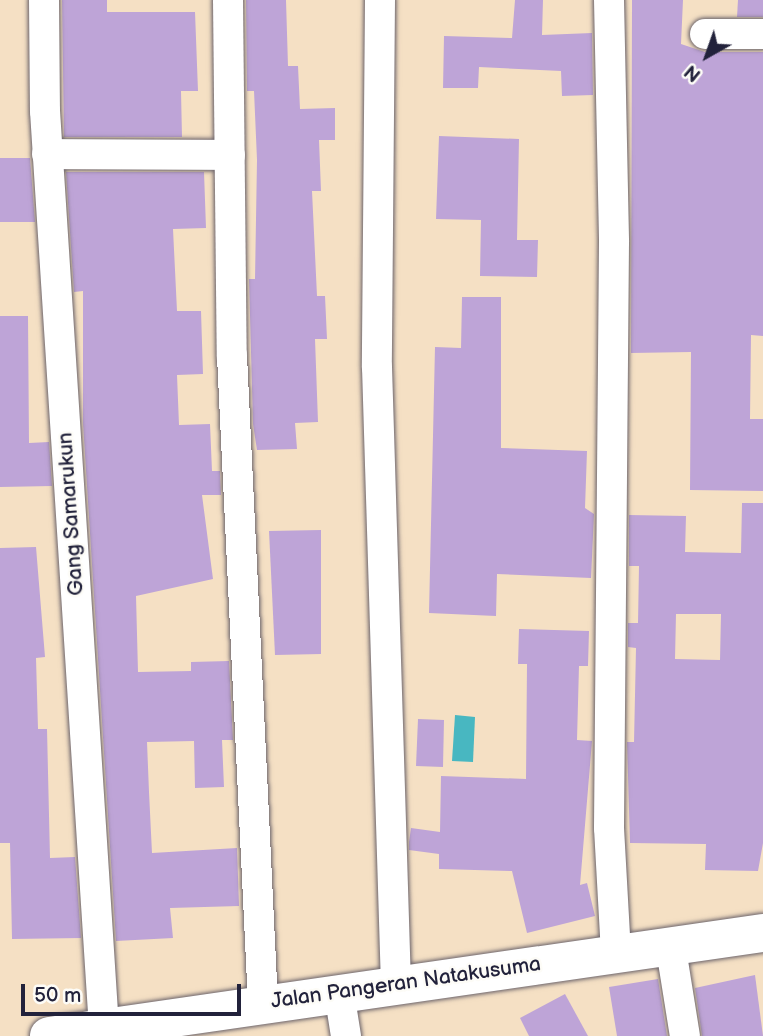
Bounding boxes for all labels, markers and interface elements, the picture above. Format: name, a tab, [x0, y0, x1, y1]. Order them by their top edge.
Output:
north arrow	[672, 21, 742, 91]
text: N	[680, 59, 706, 86]
street label: Gang Samarukun	[53, 431, 89, 597]
street label: Jalan Pangeran Natakusuma	[269, 952, 543, 1014]
scale bar	[24, 970, 245, 1014]
text: 50 m	[34, 983, 81, 1008]

